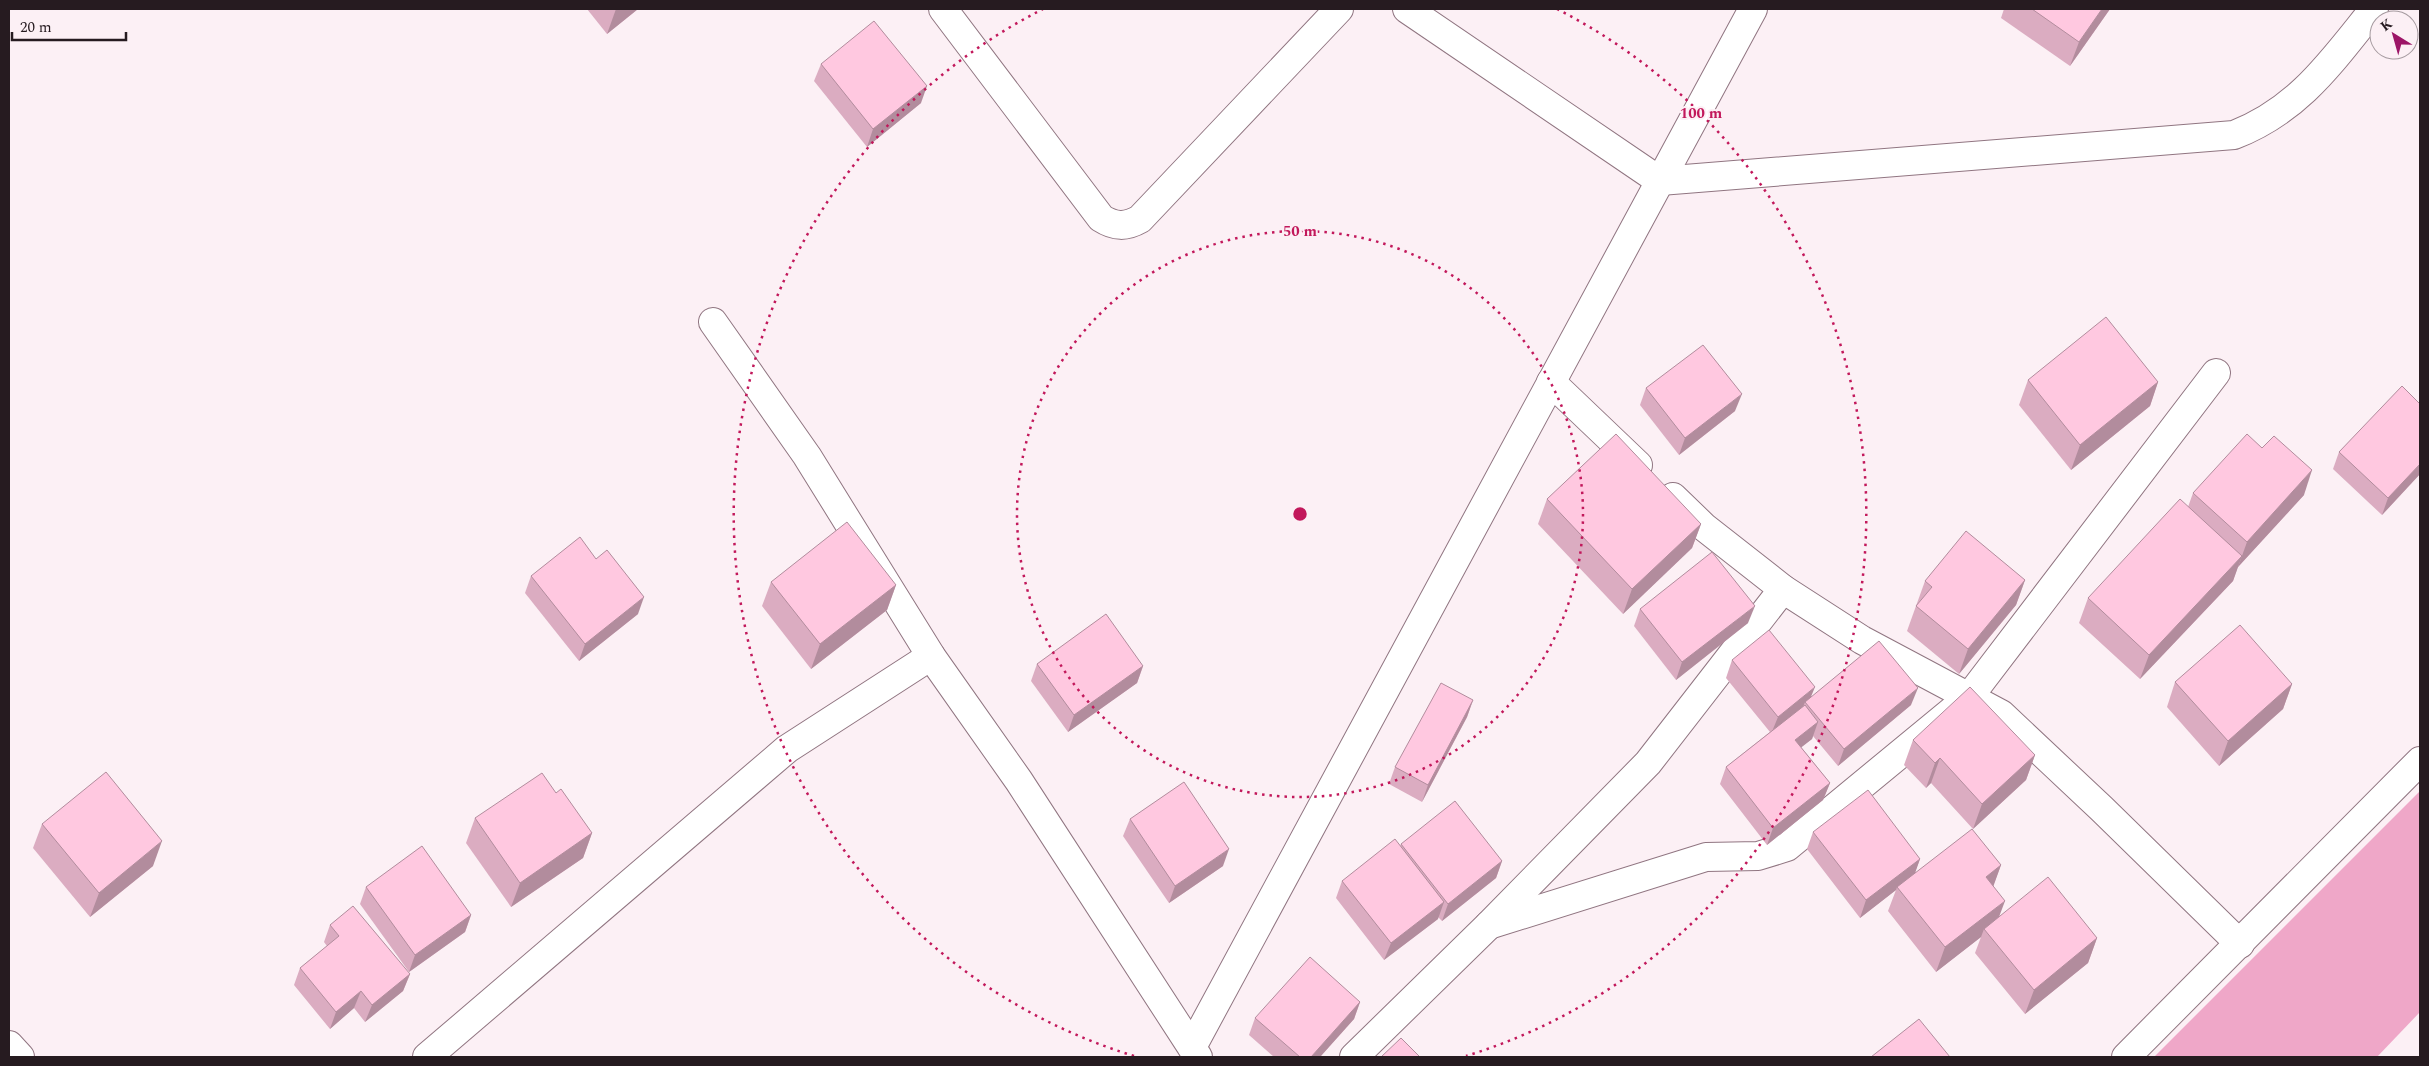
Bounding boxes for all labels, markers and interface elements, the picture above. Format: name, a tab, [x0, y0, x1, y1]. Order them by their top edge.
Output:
scale bar	[12, 10, 126, 42]
north arrow	[2369, 10, 2419, 60]
text: K	[2376, 13, 2397, 37]
text: 20 m	[20, 16, 52, 39]
text: 100 m	[1680, 102, 1723, 125]
text: 50 m	[1283, 220, 1318, 243]
centre of rings	[1291, 505, 1309, 523]

